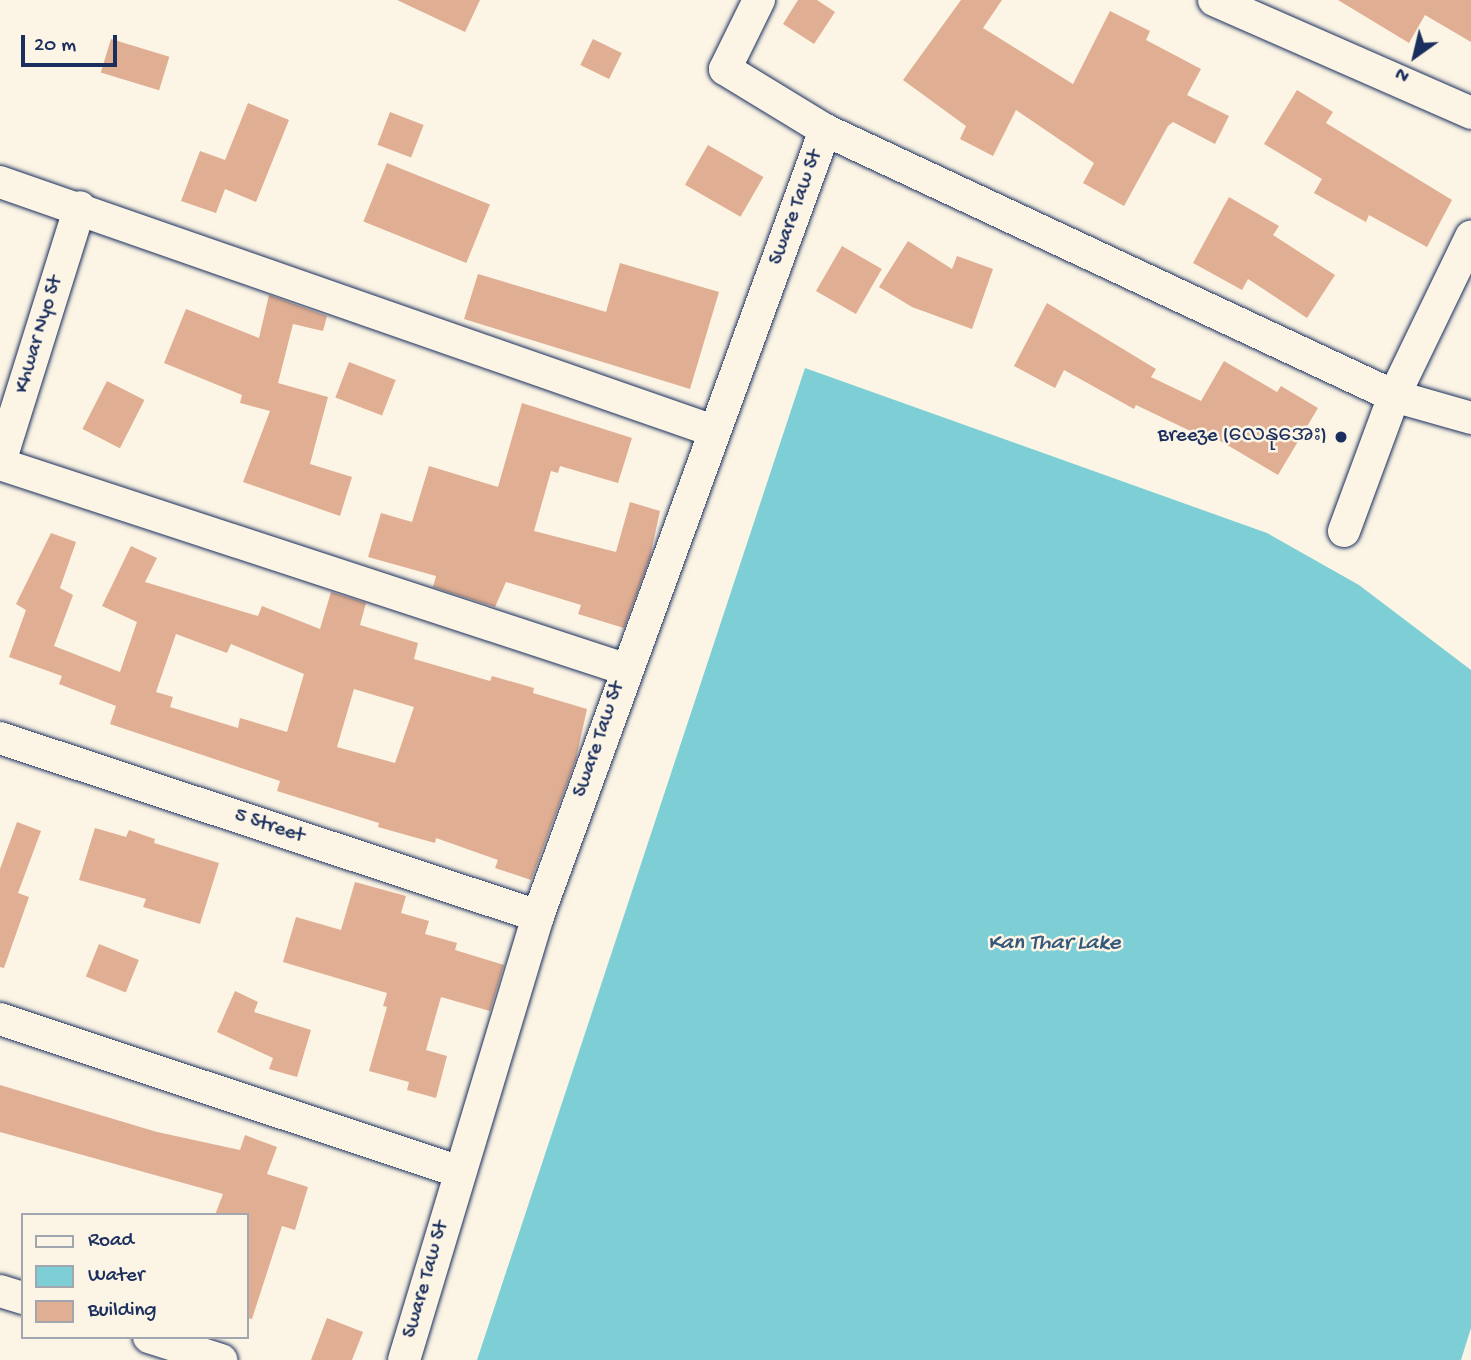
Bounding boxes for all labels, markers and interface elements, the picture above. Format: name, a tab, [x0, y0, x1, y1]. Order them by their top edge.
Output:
scale bar	[24, 21, 121, 65]
north arrow	[1380, 21, 1450, 91]
text: 20 m	[34, 34, 76, 59]
text: N	[1391, 61, 1415, 87]
street label: Sware Taw St	[765, 147, 829, 269]
street label: Khwar Nyo St	[10, 273, 70, 397]
place label: Breeze (လေနုအေး)	[1158, 424, 1327, 450]
marker: Breeze (လေနုအေး)	[1333, 429, 1349, 445]
street label: Sware Taw St	[569, 679, 631, 801]
street label: 5 Street	[231, 804, 307, 850]
water label: Kan Thar Lake	[988, 930, 1120, 958]
legend	[21, 1213, 248, 1339]
street label: Sware Taw St	[398, 1219, 456, 1341]
text: Road	[88, 1229, 134, 1254]
text: Water	[88, 1264, 144, 1289]
text: Building	[88, 1299, 157, 1324]

